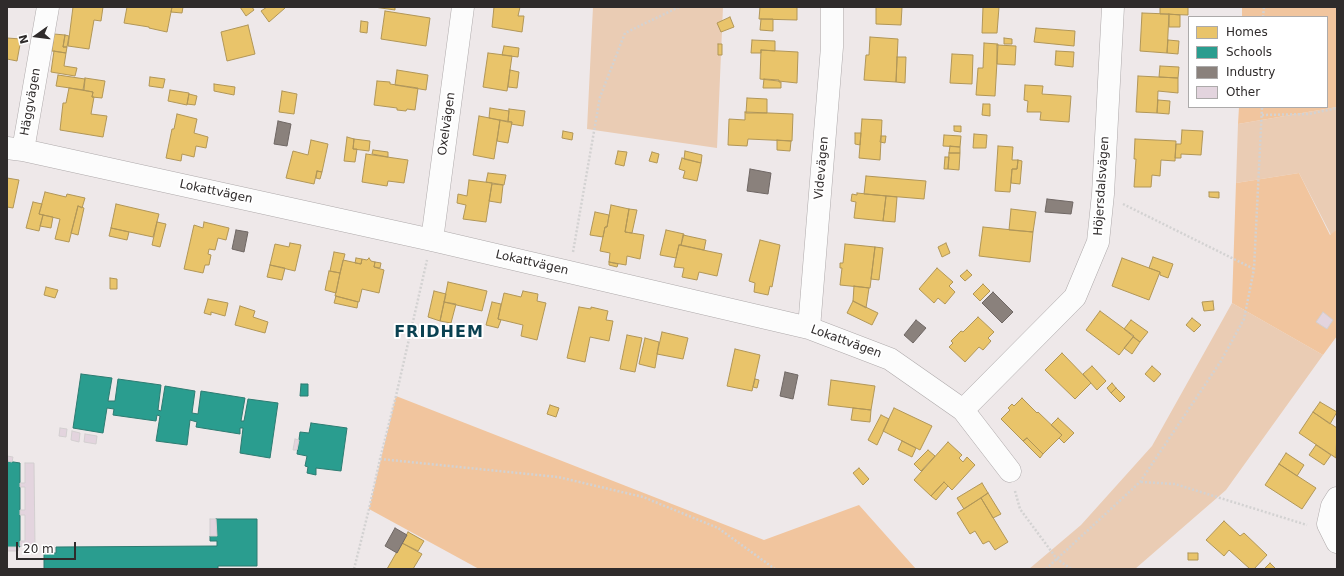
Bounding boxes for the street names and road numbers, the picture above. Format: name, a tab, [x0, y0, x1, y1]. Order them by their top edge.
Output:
street label: Häggvägen	[18, 67, 44, 137]
street label: Oxelvägen	[435, 91, 459, 157]
street label: Videvägen	[812, 136, 832, 200]
street label: Höjersdalsvägen	[1091, 136, 1113, 236]
street label: Lokattvägen	[178, 177, 254, 207]
street label: Lokattvägen	[494, 248, 570, 278]
street label: Lokattvägen	[809, 323, 883, 361]

